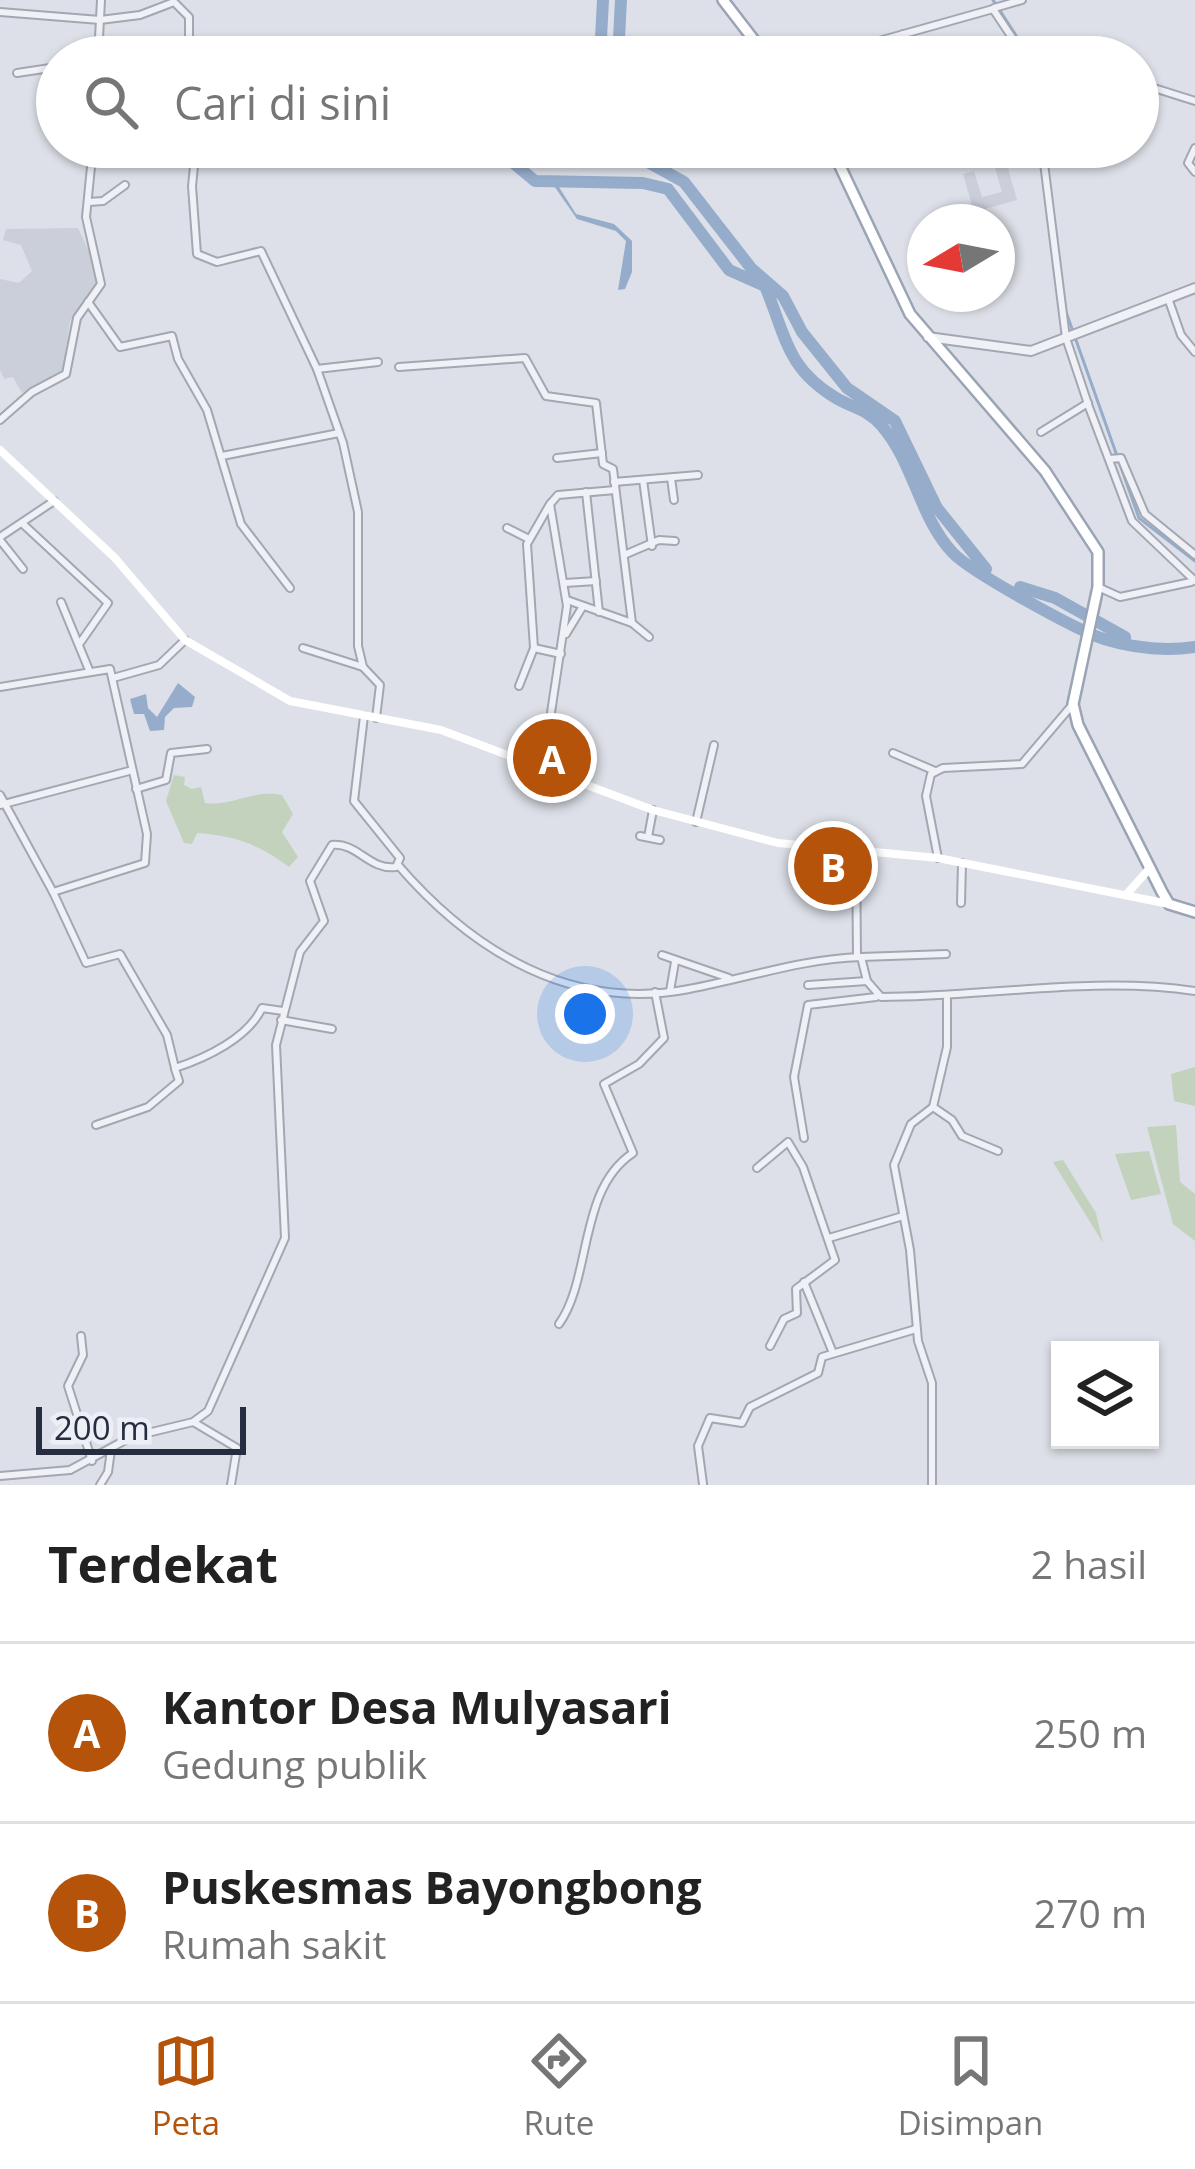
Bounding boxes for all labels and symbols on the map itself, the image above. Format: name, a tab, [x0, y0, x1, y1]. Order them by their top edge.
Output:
north arrow	[907, 204, 1015, 312]
pin: A	[513, 713, 591, 803]
pin: B	[794, 821, 872, 911]
your location	[555, 984, 615, 1044]
scale bar	[36, 1401, 246, 1454]

